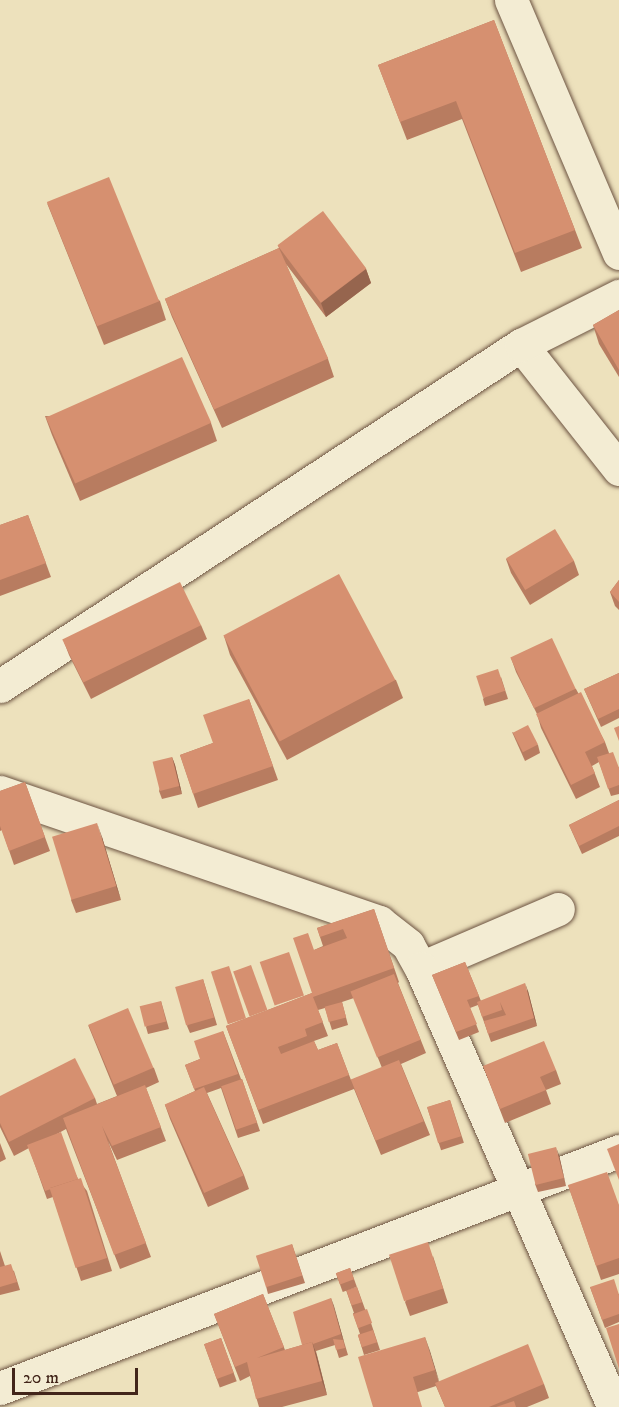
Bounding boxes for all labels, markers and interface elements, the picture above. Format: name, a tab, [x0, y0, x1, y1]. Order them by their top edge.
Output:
scale bar	[15, 1356, 141, 1394]
text: 20 m	[23, 1367, 59, 1389]

